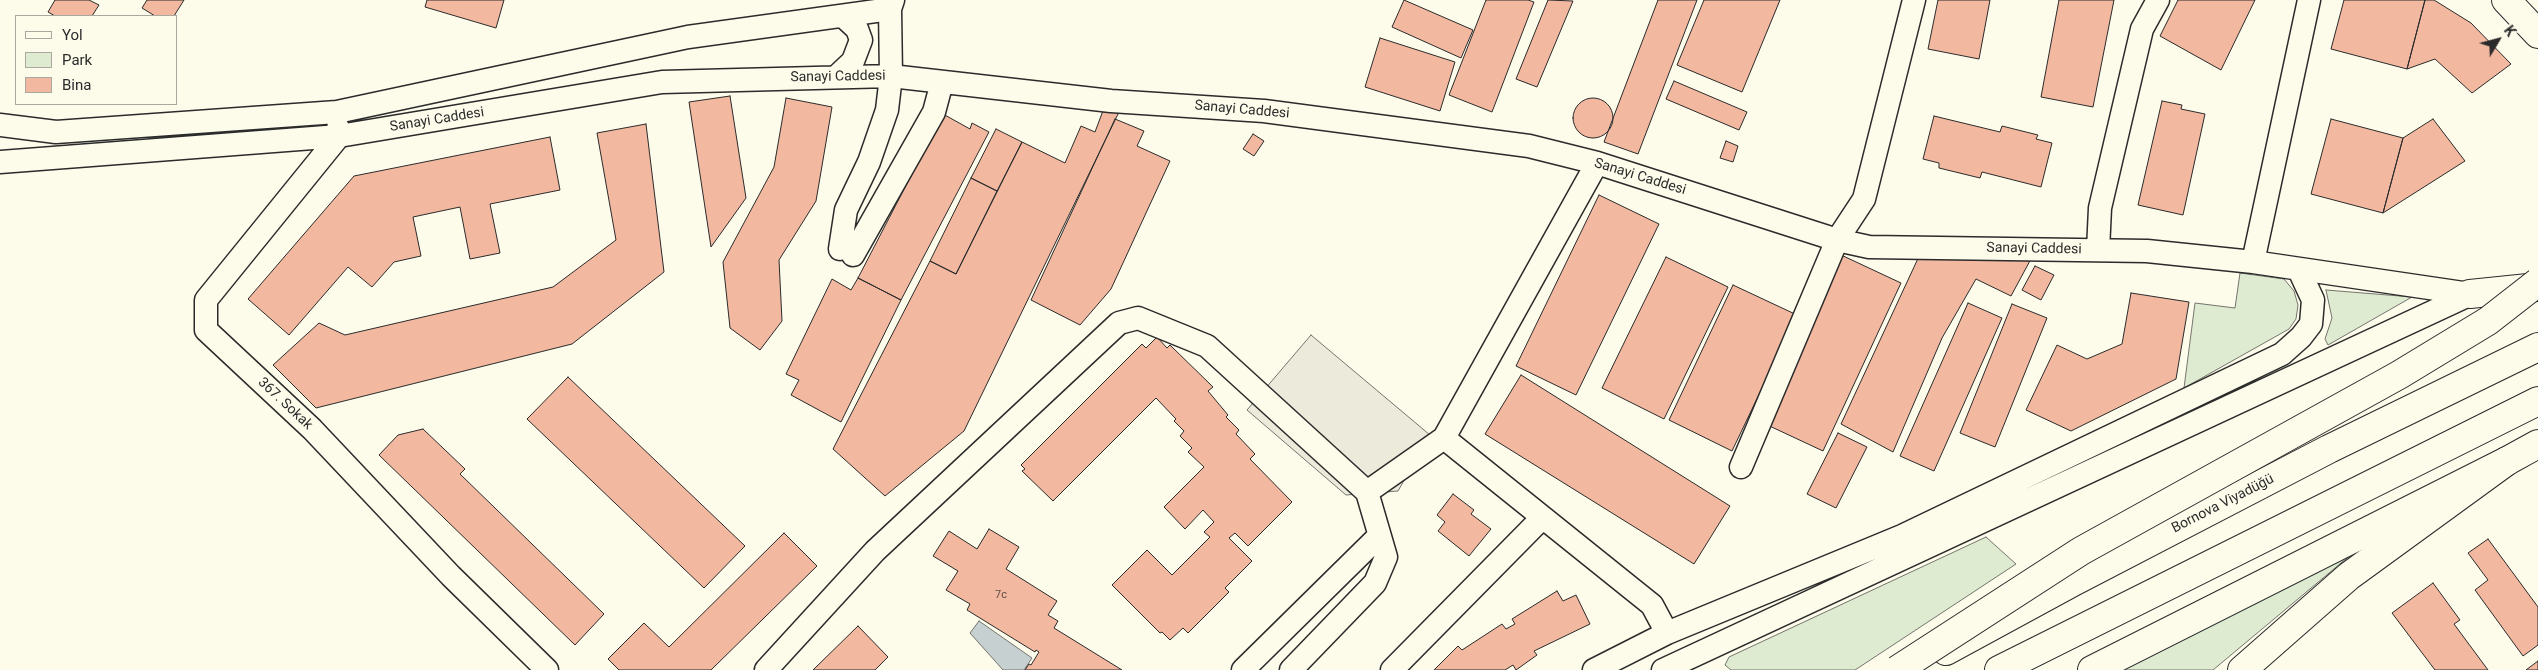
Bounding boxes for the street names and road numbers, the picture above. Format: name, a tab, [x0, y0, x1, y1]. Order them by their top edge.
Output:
street label: Sanayi Caddesi	[790, 68, 886, 86]
street label: Sanayi Caddesi	[1194, 97, 1290, 123]
street label: Sanayi Caddesi	[389, 104, 485, 136]
street label: Sanayi Caddesi	[1592, 155, 1688, 199]
street label: Sanayi Caddesi	[1986, 240, 2082, 258]
street label: 367. Sokak	[254, 374, 316, 434]
street label: Bornova Viyadüğü	[2169, 471, 2277, 537]

